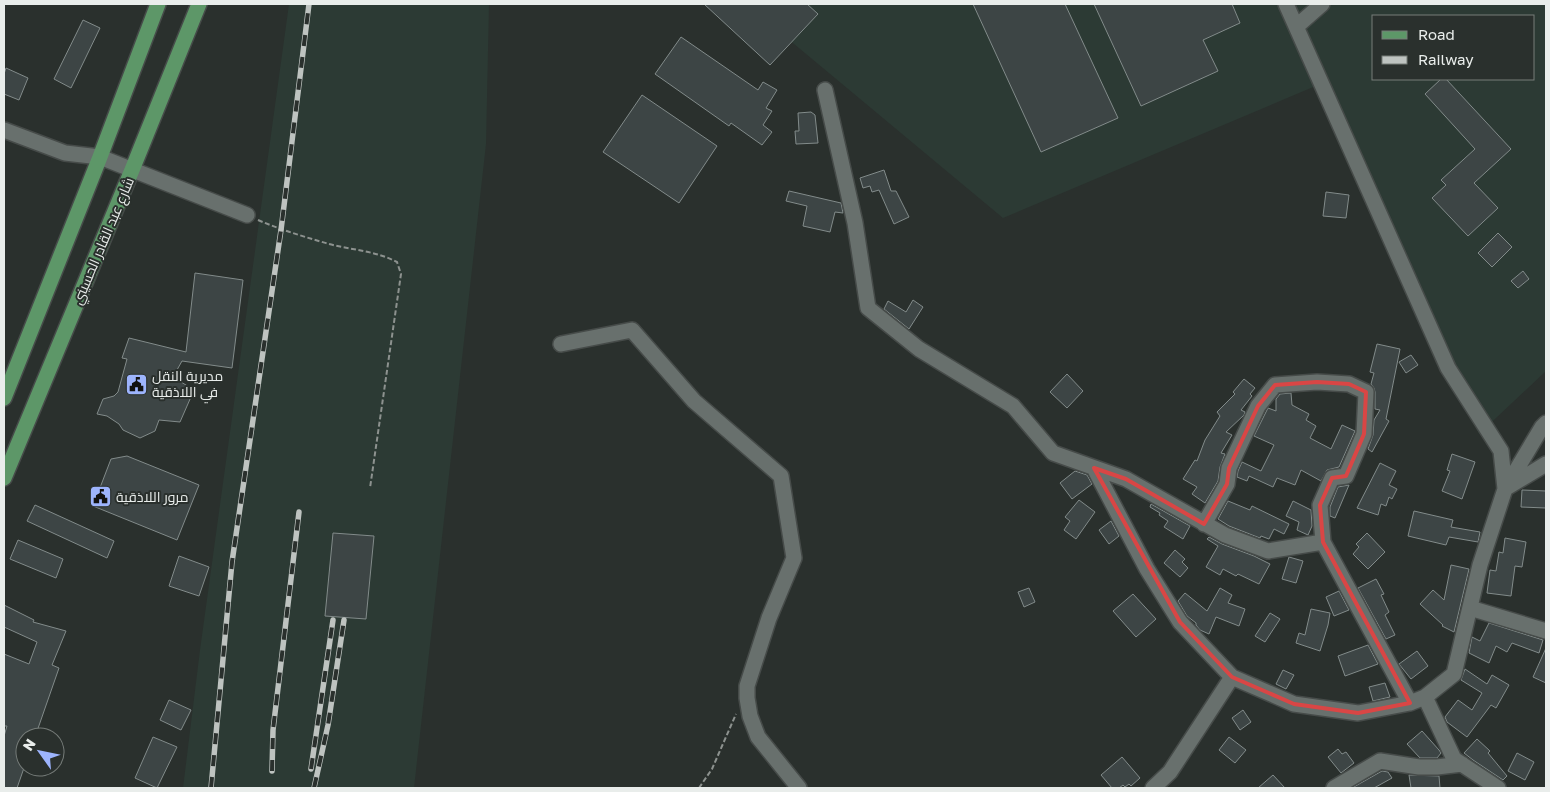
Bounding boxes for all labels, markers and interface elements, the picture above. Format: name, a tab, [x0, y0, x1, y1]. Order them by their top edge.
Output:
legend	[1372, 15, 1535, 80]
text: Road	[1418, 25, 1455, 43]
text: Railway	[1418, 50, 1474, 68]
street label: شارع عبد القادر الحسيني	[68, 175, 141, 308]
place label: مديرية النقل في اللاذقية	[152, 367, 223, 404]
public building icon: مديرية النقل في اللاذقية	[124, 372, 148, 396]
public building icon: مرور اللاذقية	[88, 485, 112, 509]
place label: مرور اللاذقية	[116, 488, 188, 505]
north arrow	[15, 727, 65, 777]
text: N	[19, 736, 39, 754]

